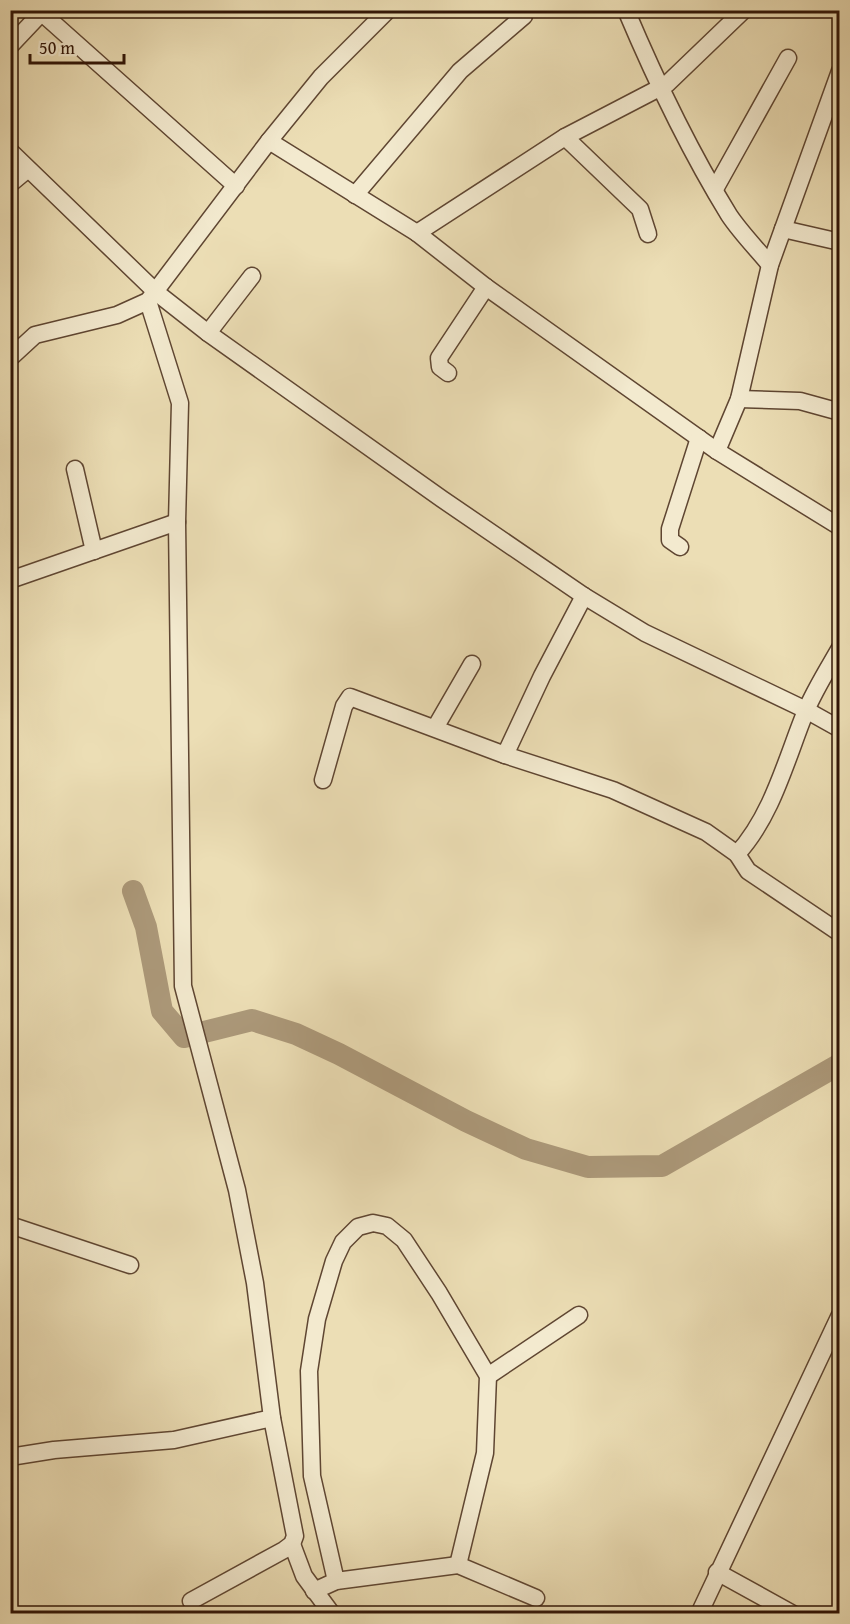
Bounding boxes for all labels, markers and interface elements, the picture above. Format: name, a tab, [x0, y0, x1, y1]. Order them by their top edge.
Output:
scale bar	[30, 27, 124, 65]
text: 50 m	[39, 34, 75, 61]

